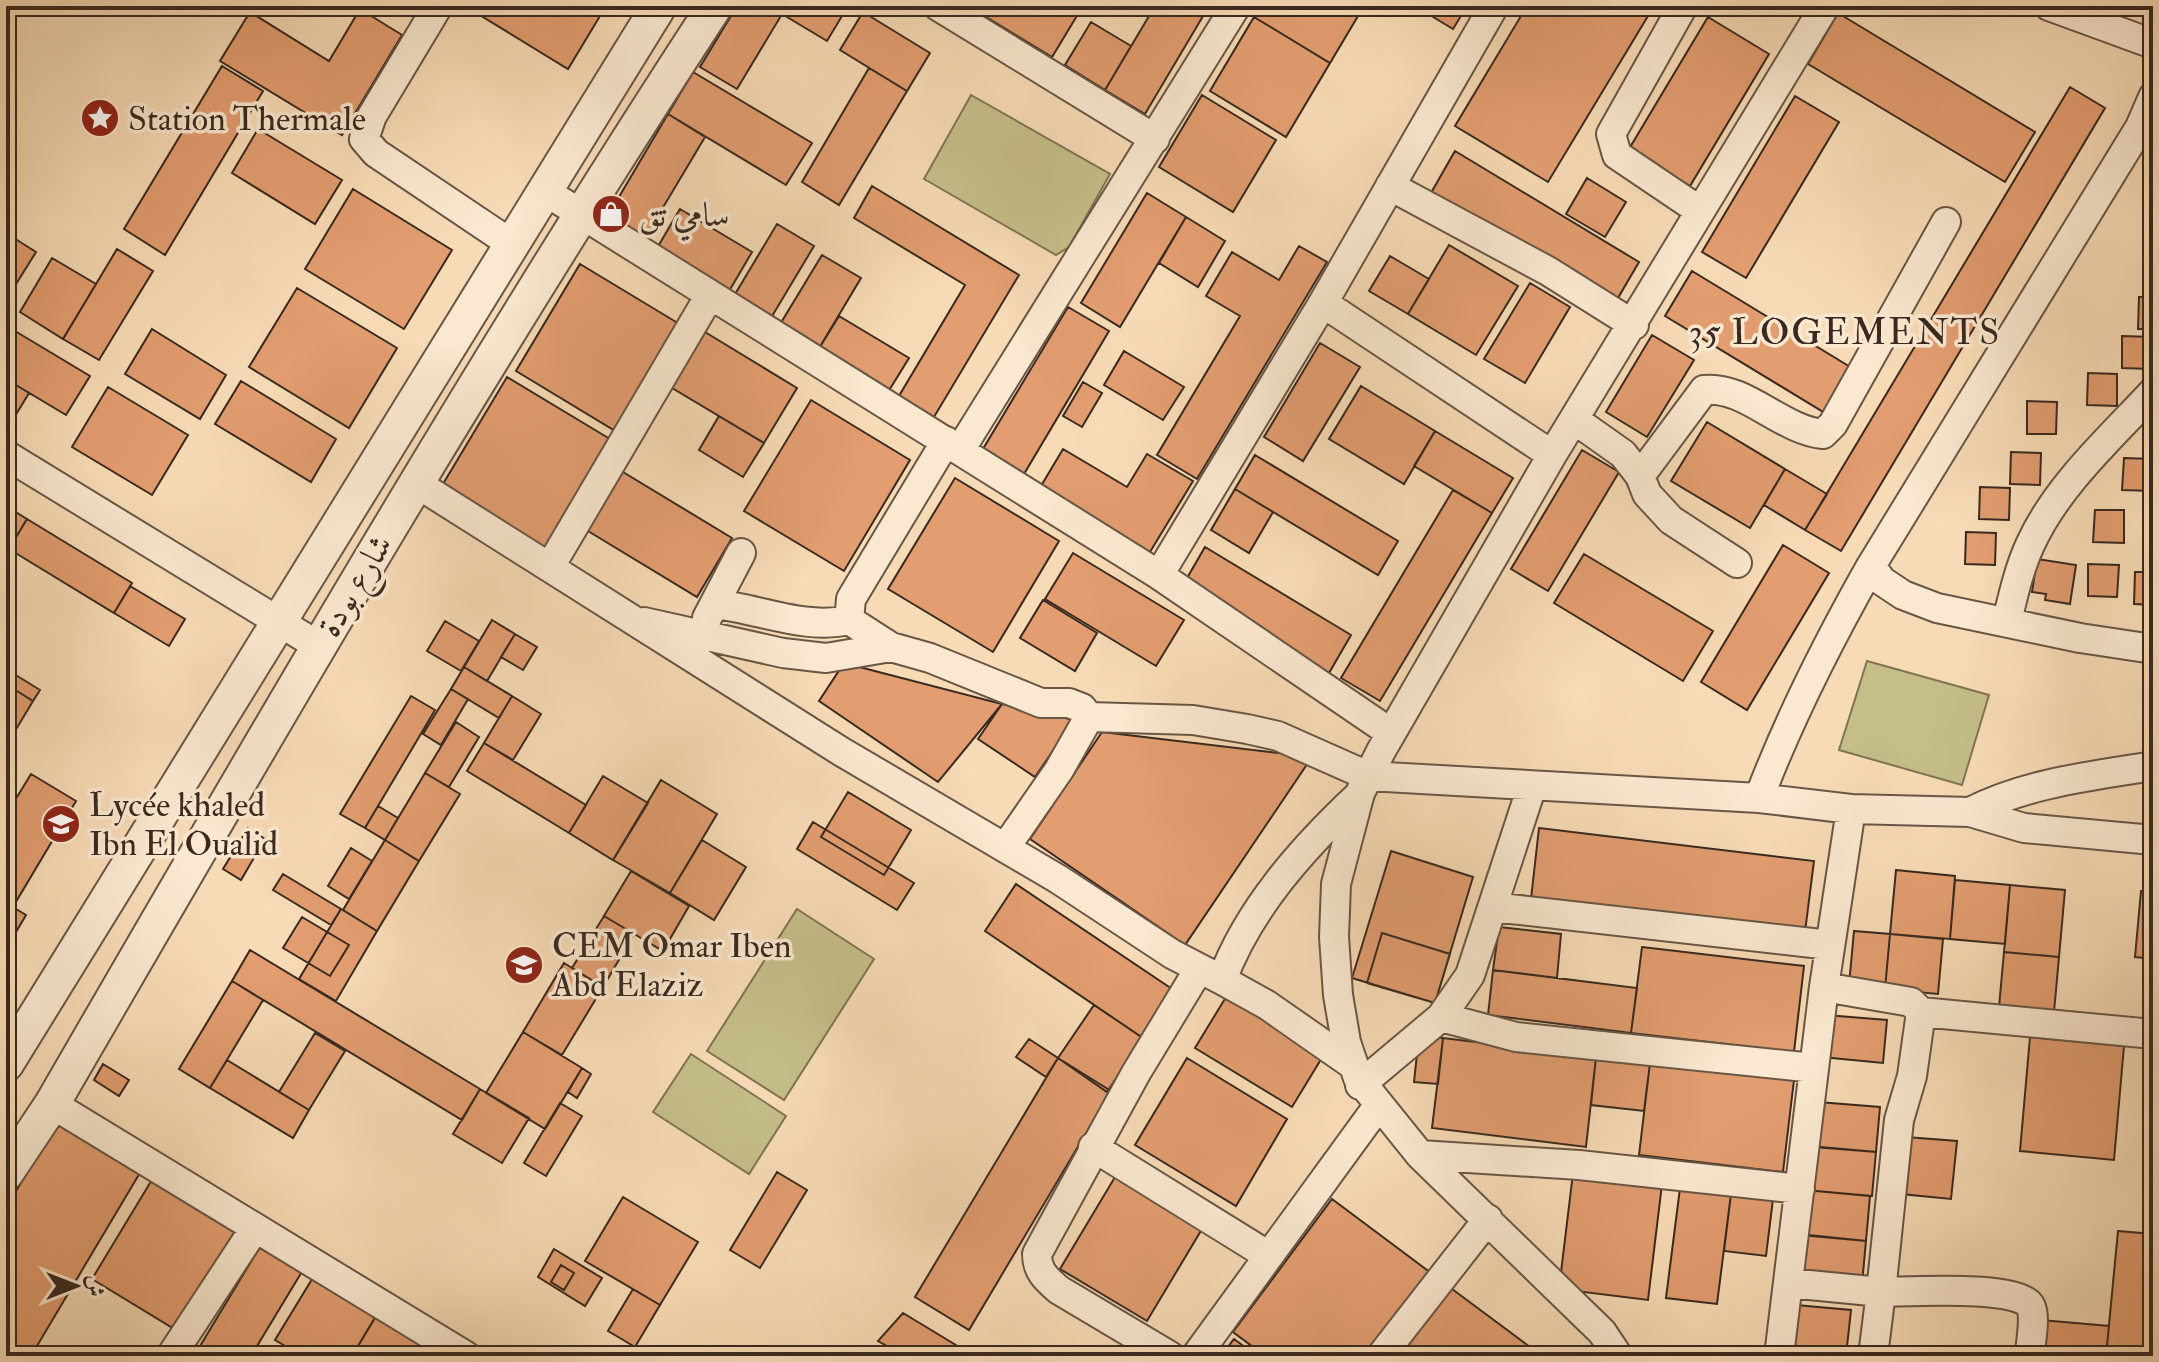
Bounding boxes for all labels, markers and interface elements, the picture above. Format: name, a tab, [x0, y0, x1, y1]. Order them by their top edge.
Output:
place icon: Station Thermale	[79, 97, 121, 139]
place label: Station Thermale	[128, 98, 366, 141]
shop icon: سامي تق	[590, 193, 632, 235]
place label: سامي تق	[639, 194, 730, 242]
district label: 35 LOGEMENTS	[1689, 310, 2001, 355]
street label: شارع بودة	[308, 527, 408, 648]
place label: Lycée khaled Ibn El Oualid	[89, 784, 278, 866]
school or university icon: Lycée khaled Ibn El Oualid	[40, 803, 82, 845]
place label: CEM Omar Iben Abd Elaziz	[551, 925, 791, 1007]
school or university icon: CEM Omar Iben Abd Elaziz	[503, 944, 545, 986]
north arrow	[36, 1246, 116, 1326]
text: ش	[81, 1275, 109, 1297]

